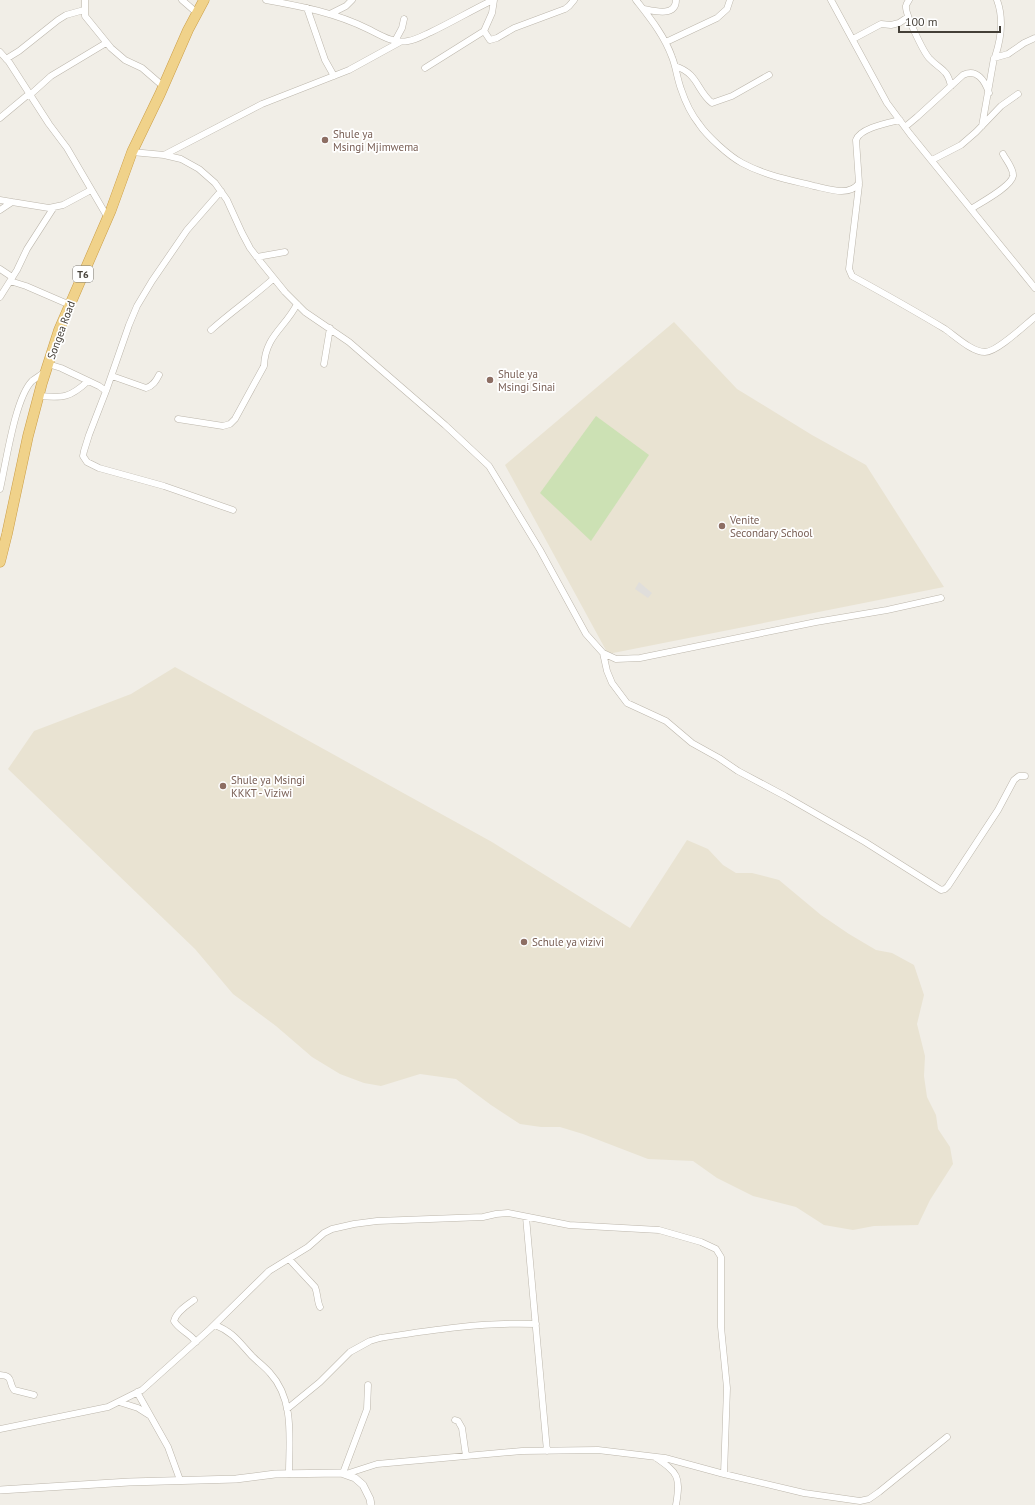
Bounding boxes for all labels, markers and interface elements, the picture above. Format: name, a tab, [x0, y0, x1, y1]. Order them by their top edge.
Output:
scale bar	[899, 8, 1000, 34]
text: 100 m	[905, 14, 938, 29]
place label: Shule ya Msingi Mjimwema	[333, 127, 419, 154]
marker: Shule ya Msingi Mjimwema	[320, 135, 330, 145]
road number: T6	[73, 266, 93, 282]
street label: Songea Road	[44, 299, 78, 361]
place label: Shule ya Msingi Sinai	[498, 367, 555, 394]
marker: Shule ya Msingi Sinai	[485, 375, 495, 385]
place label: Venite Secondary School	[729, 513, 813, 540]
marker: Venite Secondary School	[717, 521, 727, 531]
place label: Shule ya Msingi KKKT - Viziwi	[231, 773, 305, 800]
marker: Shule ya Msingi KKKT - Viziwi	[218, 781, 228, 791]
place label: Schule ya vizivi	[532, 935, 604, 949]
marker: Schule ya vizivi	[519, 937, 529, 947]

